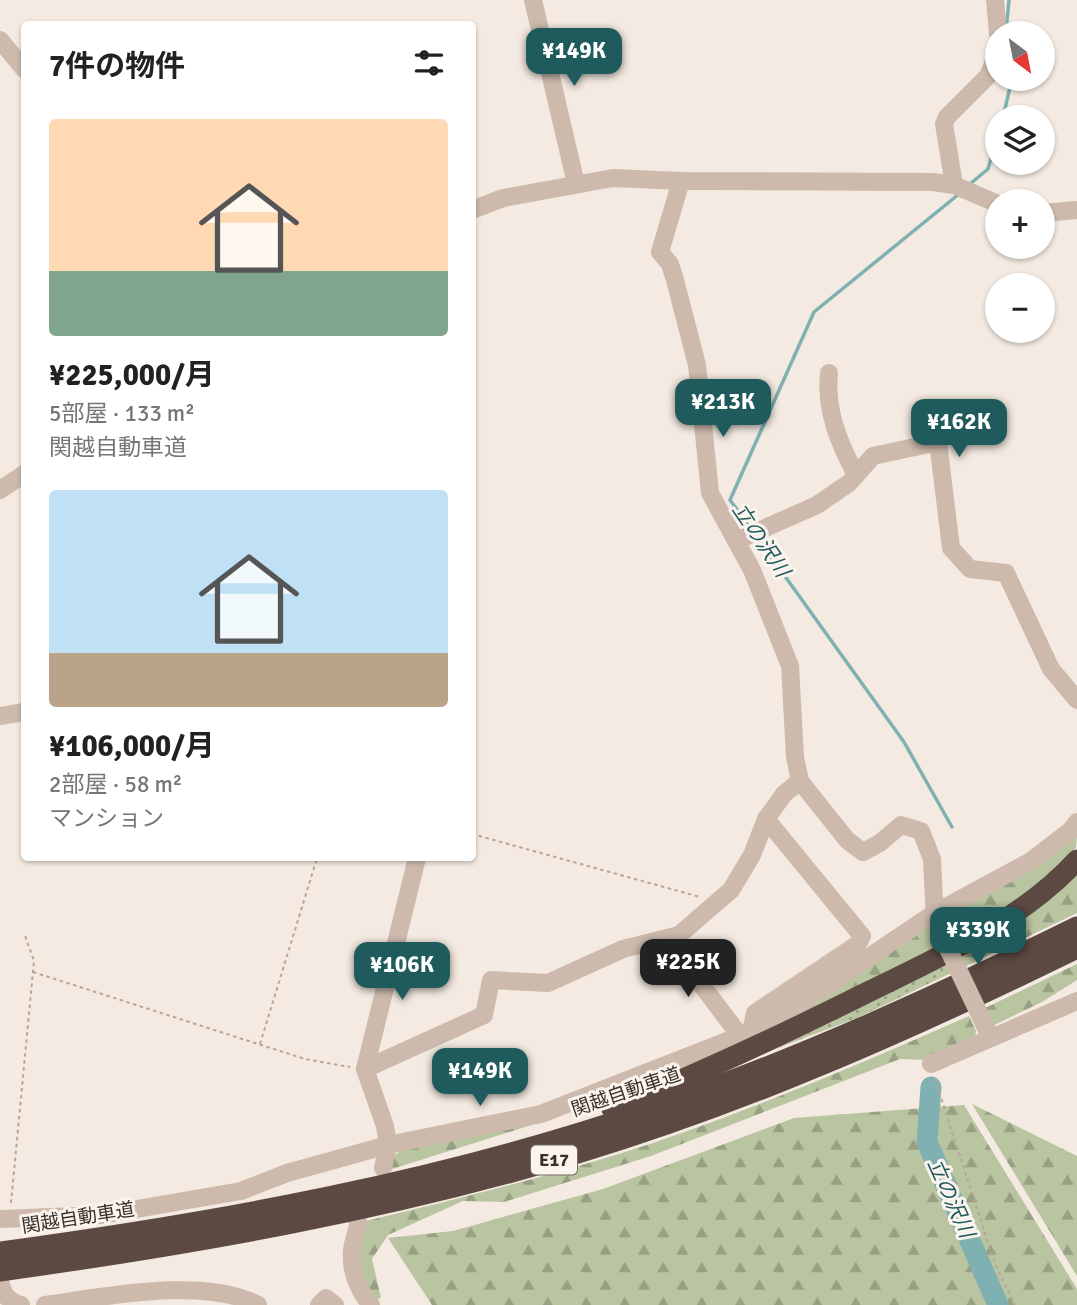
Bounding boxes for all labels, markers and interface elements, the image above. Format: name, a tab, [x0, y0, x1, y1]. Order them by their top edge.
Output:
north arrow	[985, 21, 1055, 91]
map controls	[985, 21, 1055, 343]
pin: ¥149K	[525, 28, 623, 88]
text: ¥149K	[542, 36, 606, 65]
icon: filters	[410, 44, 448, 82]
text: 7件の物件	[49, 48, 185, 85]
button: layers	[985, 105, 1055, 175]
icon: home	[186, 165, 312, 291]
button: +	[985, 189, 1055, 259]
button: −	[985, 273, 1055, 343]
text: ¥225,000/月	[49, 357, 215, 394]
pin: ¥213K	[674, 380, 772, 439]
text: ¥213K	[691, 387, 755, 416]
text: 5部屋 · 133 m²	[49, 399, 195, 428]
pin: ¥162K	[910, 400, 1008, 459]
text: ¥162K	[927, 407, 991, 436]
text: 関越自動車道	[49, 433, 187, 462]
water label: 立の沢川	[727, 498, 796, 584]
icon: home	[186, 536, 312, 662]
text: ¥106,000/月	[49, 728, 215, 765]
text: 2部屋 · 58 m²	[49, 770, 182, 799]
text: マンション	[49, 804, 164, 833]
pin: ¥339K	[929, 908, 1027, 967]
text: ¥339K	[946, 915, 1010, 944]
pin: ¥225K	[639, 940, 737, 999]
pin: ¥106K	[353, 942, 451, 1002]
text: ¥225K	[656, 947, 720, 976]
text: ¥106K	[370, 950, 434, 979]
pin: ¥149K	[431, 1048, 529, 1108]
text: ¥149K	[448, 1056, 512, 1085]
street label: 関越自動車道	[568, 1062, 684, 1122]
road number: E17	[531, 1146, 577, 1175]
water label: 立の沢川	[922, 1154, 981, 1243]
street label: 関越自動車道	[20, 1197, 136, 1239]

